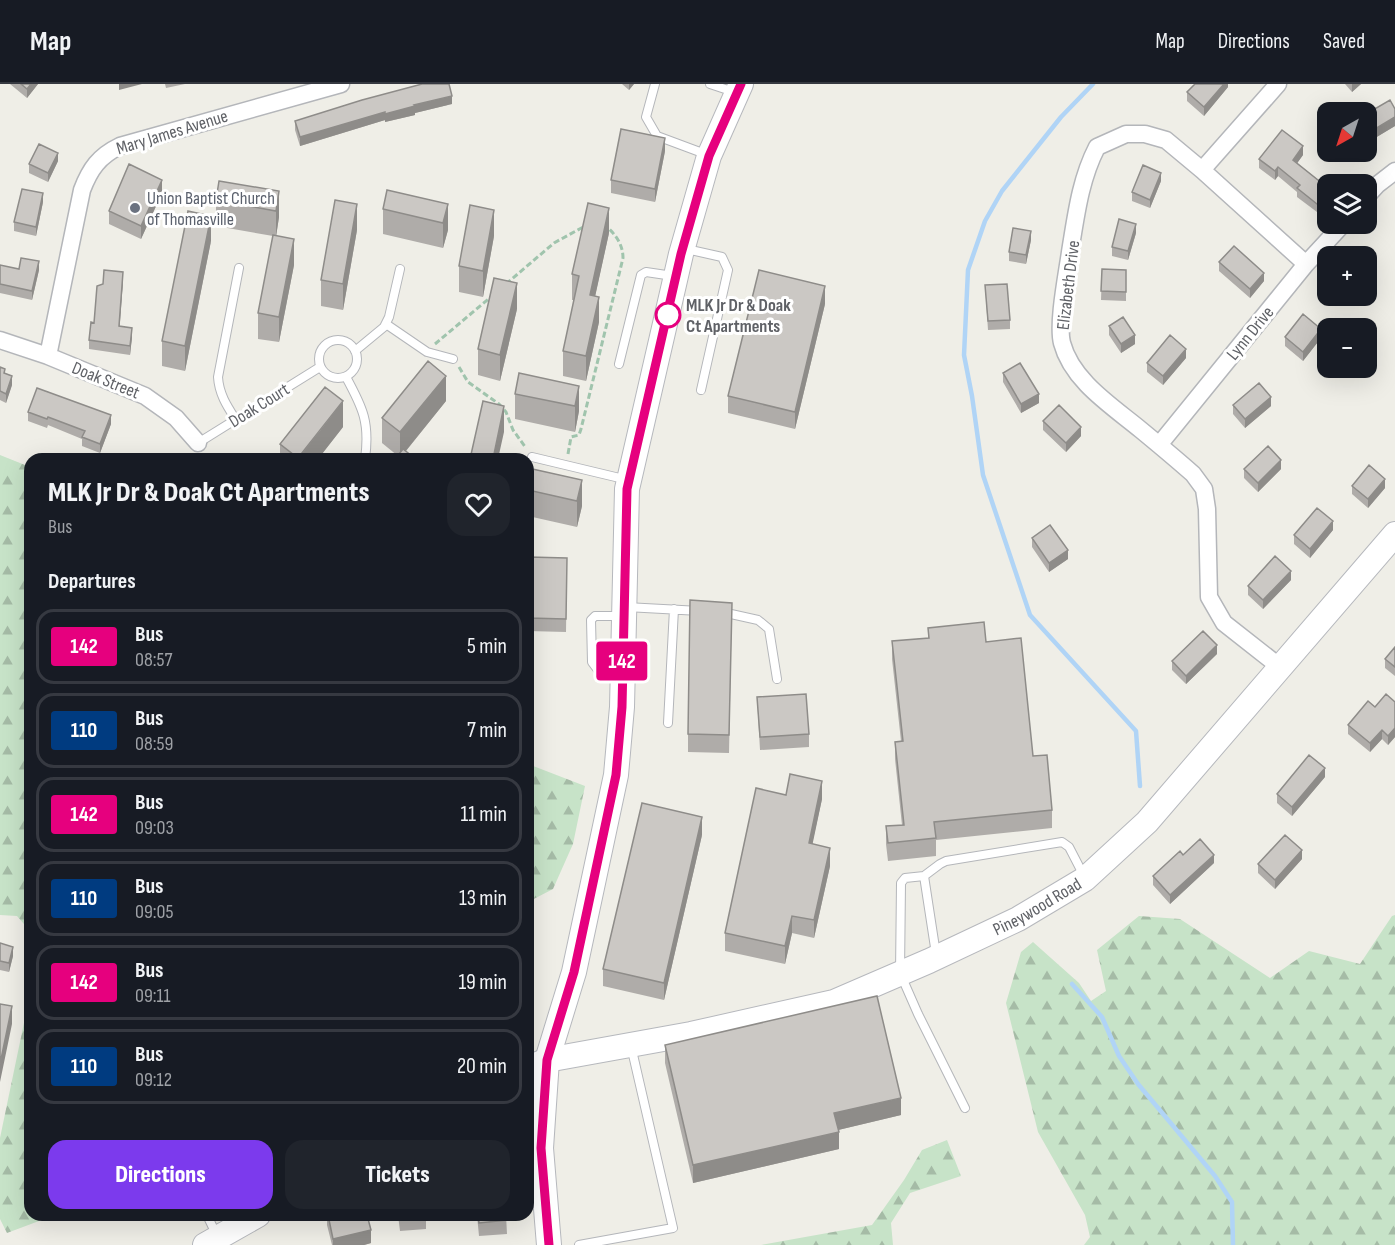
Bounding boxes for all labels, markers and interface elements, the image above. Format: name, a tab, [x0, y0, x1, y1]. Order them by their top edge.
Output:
text: Map	[30, 25, 71, 58]
text: Map	[1155, 29, 1185, 54]
text: Directions	[1218, 29, 1290, 54]
text: Saved	[1323, 29, 1365, 54]
north arrow	[1317, 102, 1377, 162]
map controls	[1317, 102, 1377, 378]
street label: Mary James Avenue	[114, 106, 230, 159]
button: layers	[1317, 174, 1377, 234]
place label: Union Baptist Church of Thomasville	[147, 188, 275, 230]
marker: Union Baptist Church of Thomasville	[128, 201, 142, 215]
street label: Elizabeth Drive	[1053, 239, 1084, 331]
button: +	[1317, 246, 1377, 306]
place label: MLK Jr Dr & Doak Ct Apartments	[686, 295, 791, 337]
marker: MLK Jr Dr & Doak Ct Apartments	[655, 302, 681, 328]
street label: Lynn Drive	[1222, 302, 1278, 364]
button: −	[1317, 318, 1377, 378]
street label: Doak Street	[69, 357, 143, 404]
street label: Doak Court	[225, 378, 294, 432]
button: heart	[447, 473, 510, 536]
text: MLK Jr Dr & Doak Ct Apartments	[48, 476, 370, 509]
text: Bus	[48, 515, 72, 539]
text: Departures	[48, 568, 136, 595]
text: Bus	[135, 621, 164, 648]
text: 5 min	[467, 633, 507, 660]
text: 142	[70, 634, 98, 659]
line badge: 142	[588, 642, 656, 680]
text: 08:57	[135, 648, 172, 672]
text: 142	[608, 649, 636, 674]
text: Bus	[135, 705, 164, 732]
text: 7 min	[467, 717, 507, 744]
text: 110	[71, 718, 97, 743]
text: 08:59	[135, 732, 173, 756]
text: Bus	[135, 789, 164, 816]
text: 11 min	[460, 801, 507, 828]
text: 142	[70, 802, 98, 827]
text: 09:03	[135, 816, 174, 840]
text: Bus	[135, 873, 164, 900]
street label: Pineywood Road	[990, 874, 1085, 940]
text: 13 min	[459, 885, 507, 912]
text: 110	[71, 886, 97, 911]
text: 09:05	[135, 900, 173, 924]
text: Bus	[135, 957, 164, 984]
text: 19 min	[458, 969, 507, 996]
text: 142	[70, 970, 98, 995]
text: 09:11	[135, 984, 171, 1008]
text: Bus	[135, 1041, 164, 1068]
text: 20 min	[457, 1053, 507, 1080]
text: 110	[71, 1054, 97, 1079]
text: 09:12	[135, 1068, 172, 1092]
button: Directions	[48, 1140, 273, 1209]
button: Tickets	[285, 1140, 510, 1209]

